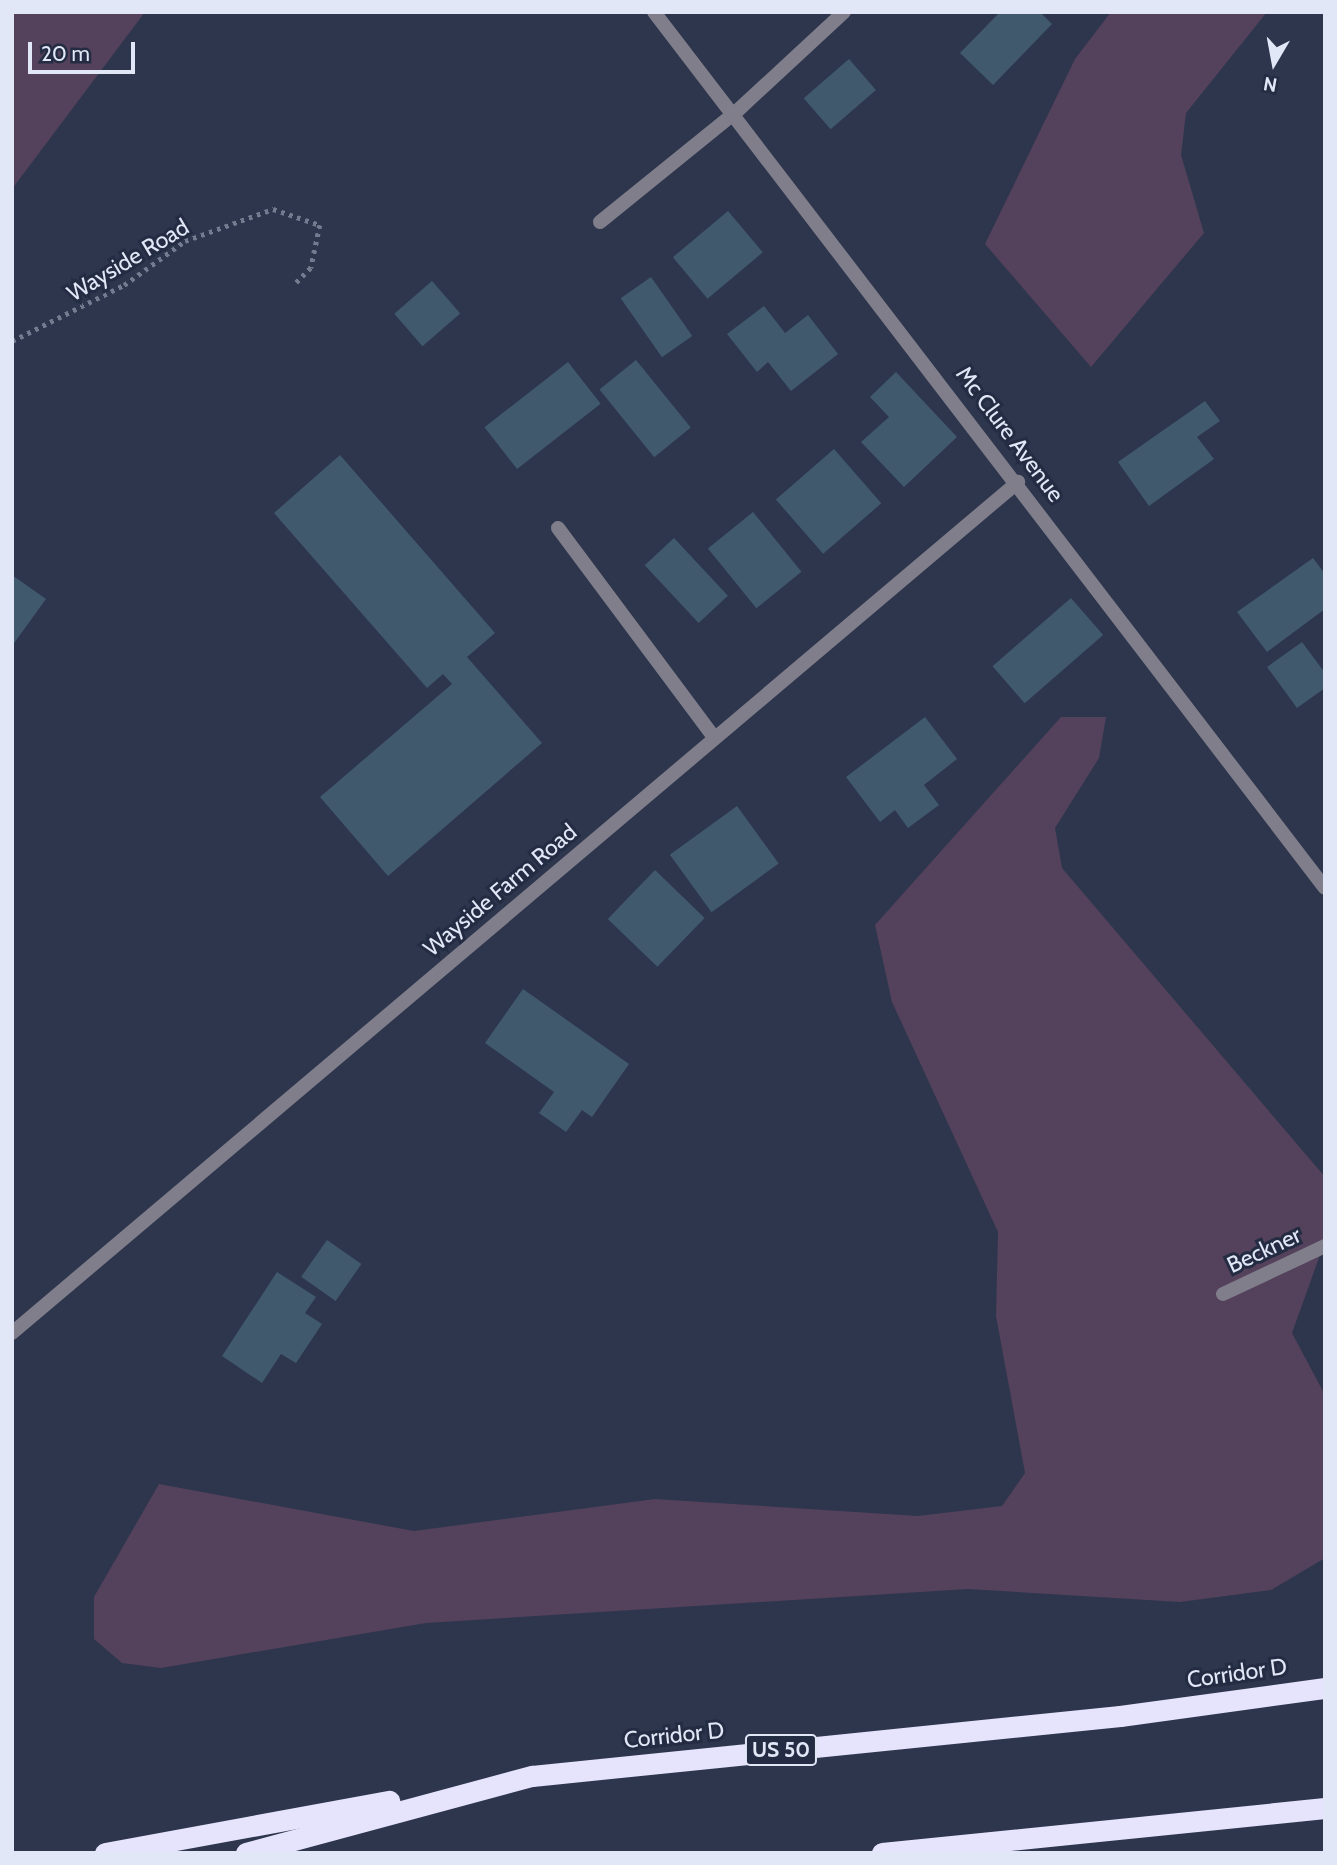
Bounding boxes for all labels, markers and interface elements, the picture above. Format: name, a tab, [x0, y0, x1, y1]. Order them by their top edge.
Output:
scale bar	[32, 28, 138, 72]
north arrow	[1239, 28, 1309, 98]
text: 20 m	[41, 41, 90, 66]
text: N	[1262, 72, 1279, 97]
street label: Wayside Road	[62, 213, 194, 307]
street label: Mc Clure Avenue	[950, 361, 1070, 507]
street label: Wayside Farm Road	[418, 818, 582, 962]
street label: Beckner	[1223, 1221, 1305, 1279]
street label: Corridor D	[1185, 1652, 1289, 1694]
street label: Corridor D	[623, 1716, 725, 1754]
road number: US 50	[744, 1732, 818, 1768]

